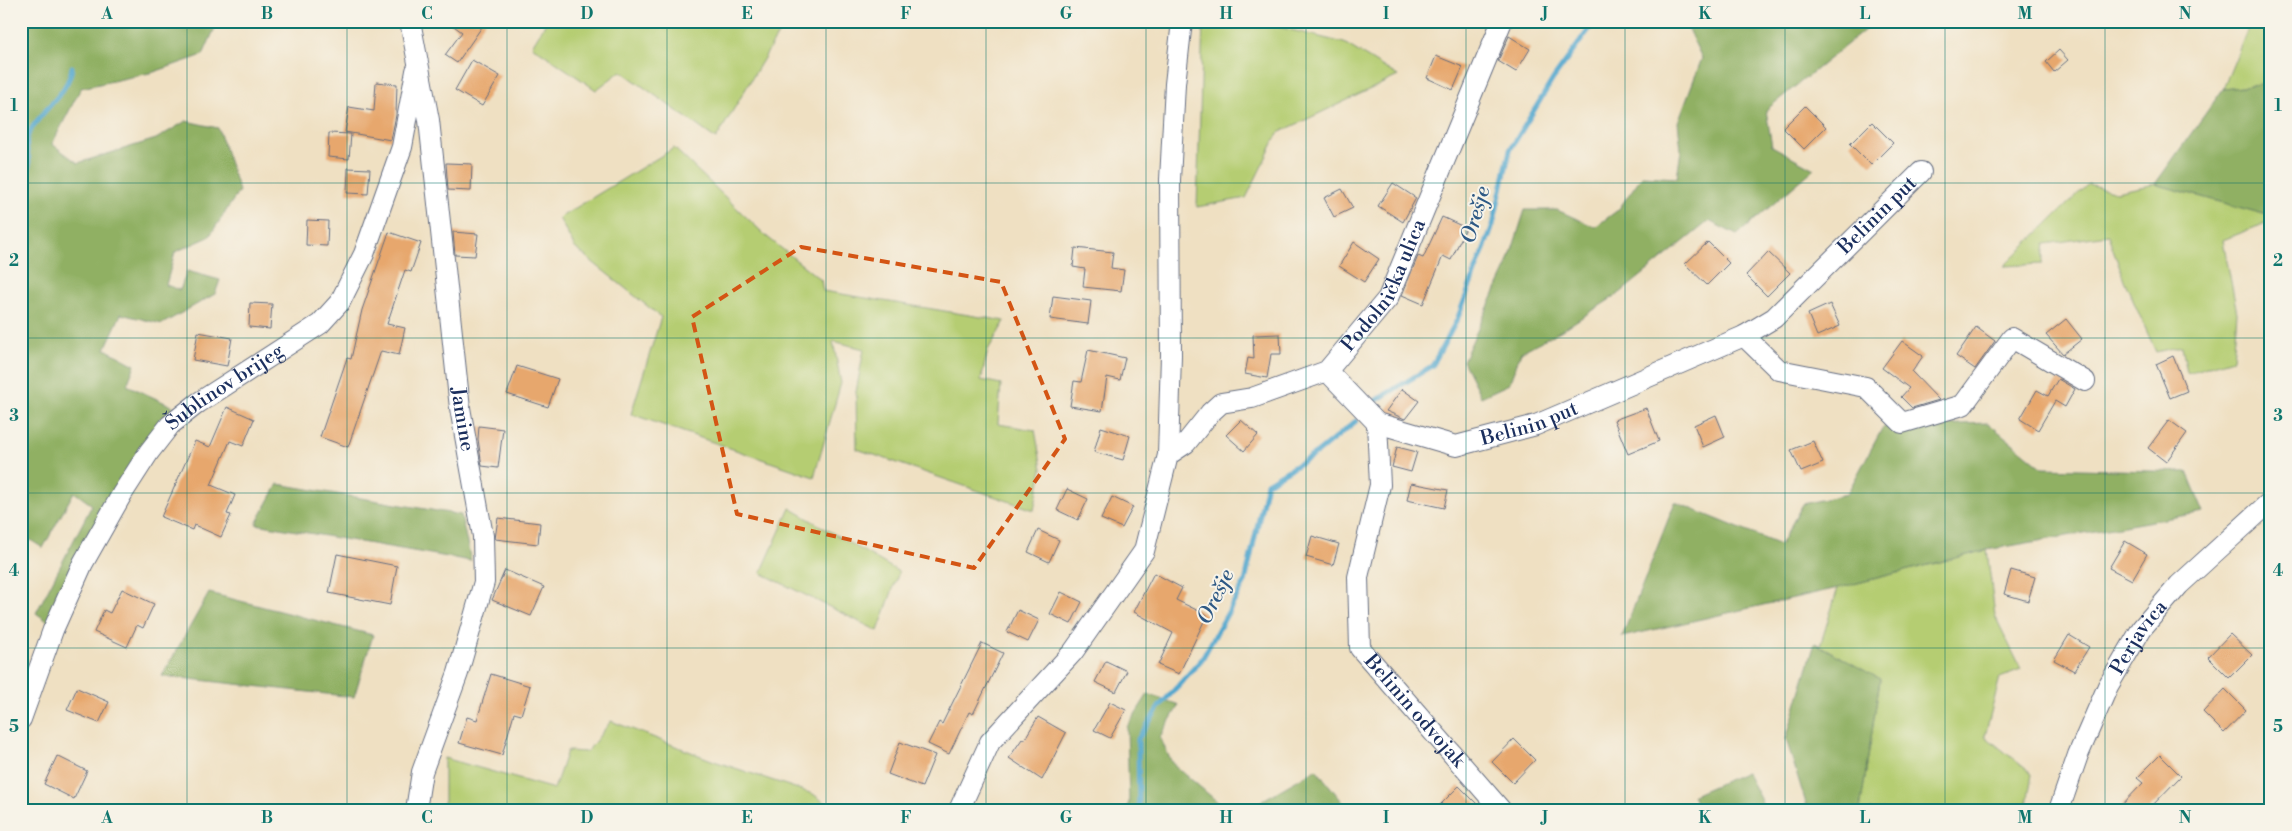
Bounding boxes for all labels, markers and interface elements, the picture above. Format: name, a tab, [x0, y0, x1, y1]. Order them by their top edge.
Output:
text: A	[100, 4, 113, 24]
text: B	[261, 4, 273, 24]
text: C	[421, 4, 433, 24]
text: D	[581, 4, 594, 24]
text: E	[741, 4, 753, 24]
text: F	[900, 4, 912, 24]
text: G	[1060, 4, 1073, 24]
text: H	[1219, 4, 1233, 24]
text: I	[1383, 4, 1389, 24]
text: J	[1540, 4, 1548, 24]
text: K	[1699, 4, 1713, 24]
text: L	[1860, 4, 1871, 24]
text: M	[2018, 4, 2033, 24]
text: N	[2179, 4, 2192, 24]
text: 1	[10, 96, 18, 116]
text: 1	[2274, 96, 2282, 116]
street label: Belinin put	[1832, 171, 1922, 261]
water label: Orešje	[1455, 183, 1497, 247]
street label: Podolnička ulica	[1336, 215, 1432, 357]
text: 2	[9, 251, 19, 271]
text: 2	[2273, 251, 2283, 271]
street label: Šublinov brijeg	[160, 338, 289, 436]
street label: Jamine	[445, 385, 480, 453]
street label: Belinin put	[1477, 396, 1582, 452]
text: 3	[9, 406, 19, 426]
text: 3	[2273, 406, 2283, 426]
text: 4	[9, 561, 20, 581]
text: 4	[2273, 561, 2284, 581]
water label: Orešje	[1192, 565, 1241, 629]
street label: Perjavica	[2105, 594, 2173, 679]
street label: Belinin odvojak	[1358, 648, 1472, 774]
text: 5	[9, 717, 19, 737]
text: 5	[2273, 717, 2283, 737]
text: A	[100, 808, 113, 828]
text: B	[261, 808, 273, 828]
text: C	[421, 808, 433, 828]
text: D	[581, 808, 594, 828]
text: E	[741, 808, 753, 828]
text: F	[900, 808, 912, 828]
text: G	[1060, 808, 1073, 828]
text: H	[1219, 808, 1233, 828]
text: I	[1383, 808, 1389, 828]
text: J	[1540, 808, 1548, 828]
text: K	[1699, 808, 1713, 828]
text: L	[1860, 808, 1871, 828]
text: M	[2018, 808, 2033, 828]
text: N	[2179, 808, 2192, 828]

